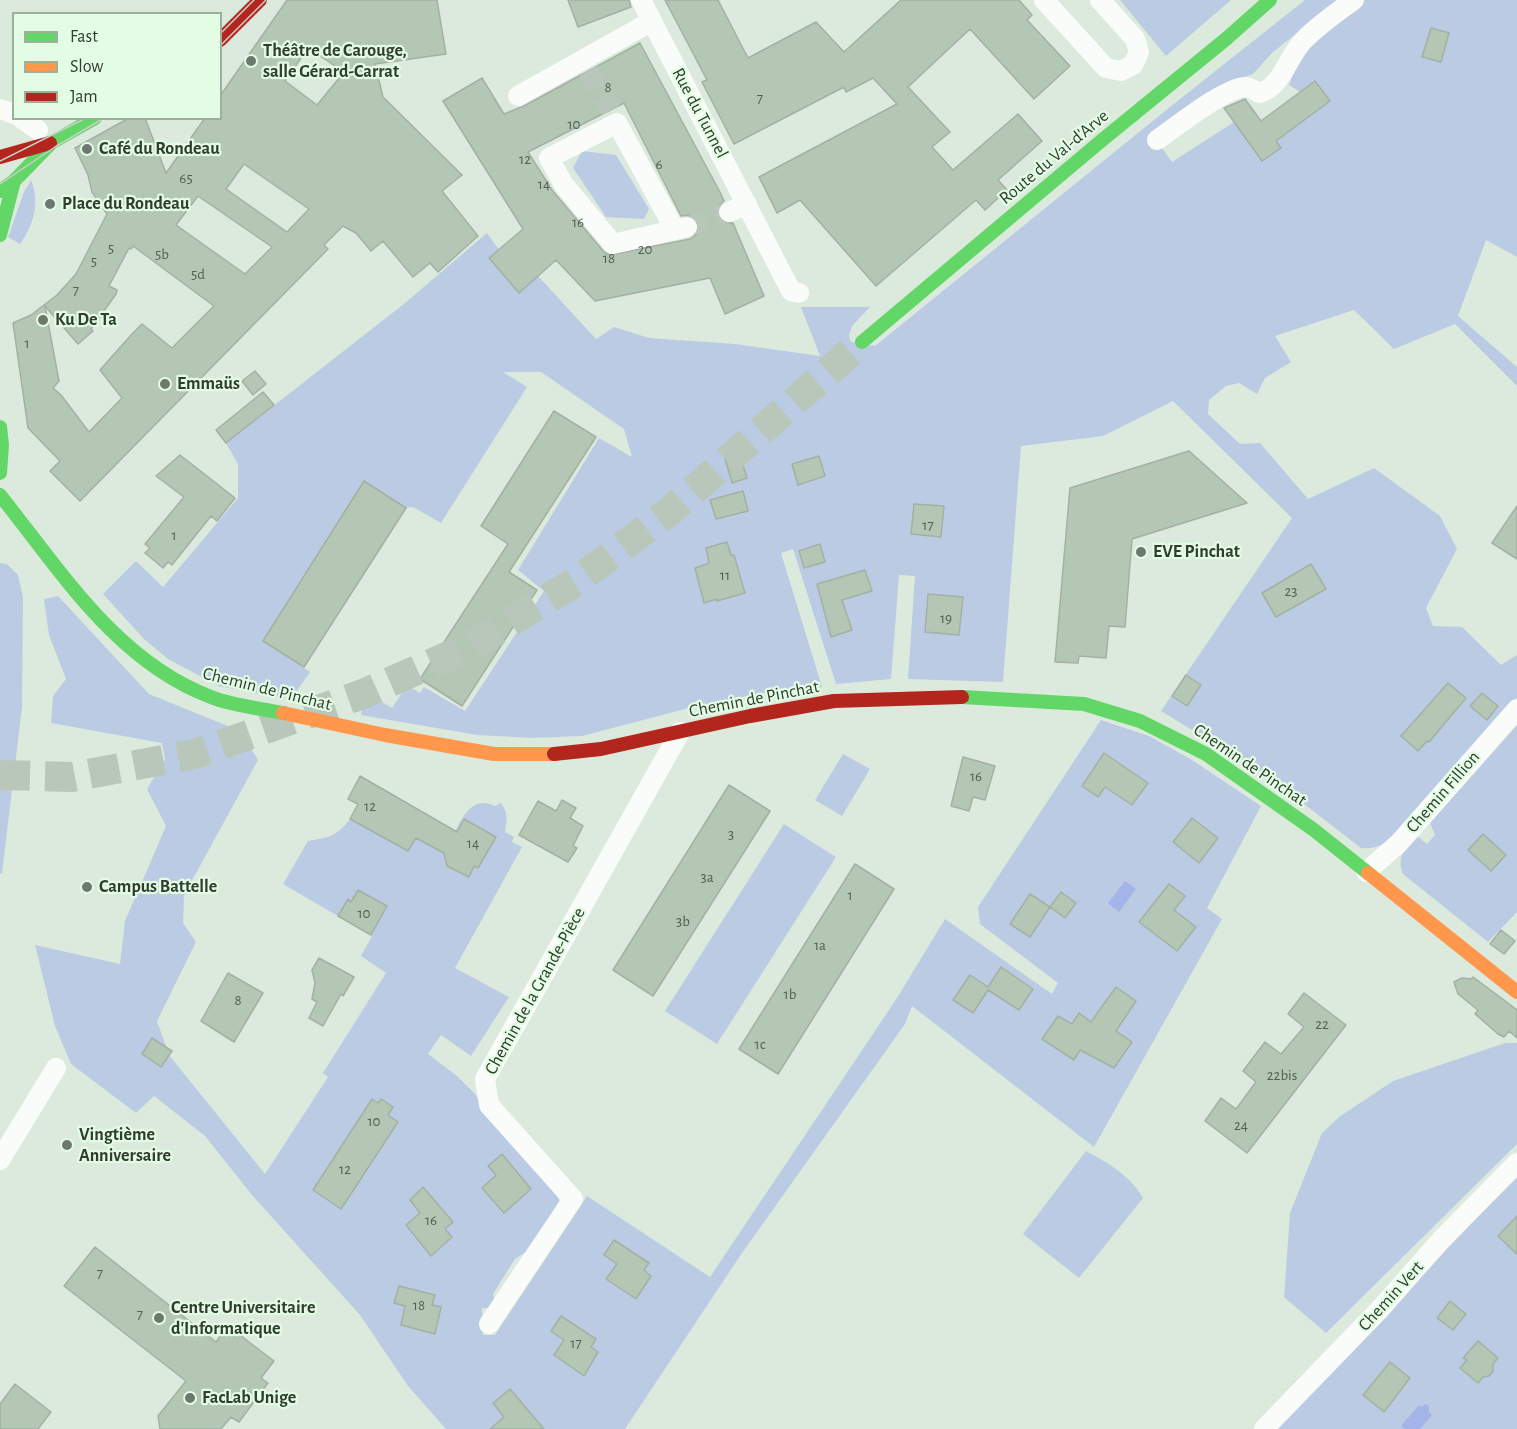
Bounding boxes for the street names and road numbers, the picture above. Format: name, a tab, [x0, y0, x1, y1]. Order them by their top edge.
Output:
street label: Rue du Tunnel	[667, 64, 733, 162]
street label: Route du Val-d'Arve	[995, 105, 1113, 209]
street label: Chemin de Pinchat	[200, 663, 334, 715]
street label: Chemin de Pinchat	[687, 676, 821, 722]
street label: Chemin de Pinchat	[1189, 719, 1311, 811]
street label: Chemin Fillion	[1402, 747, 1484, 837]
street label: Chemin de la Grande-Pièce	[480, 904, 590, 1078]
street label: Chemin Vert	[1354, 1256, 1428, 1336]

